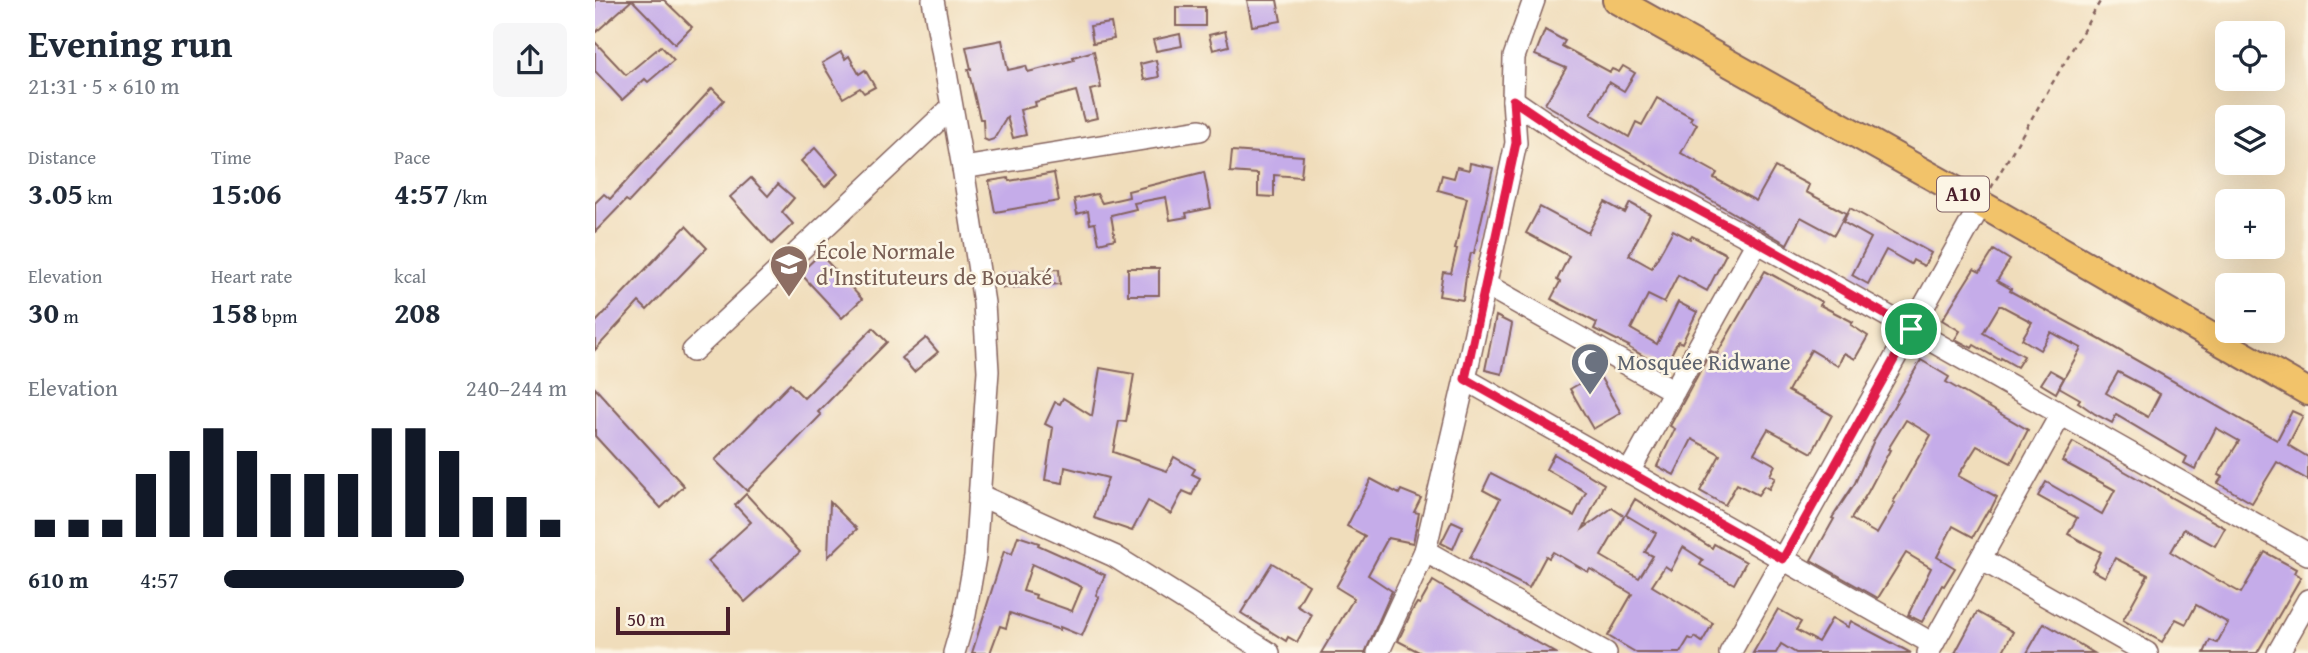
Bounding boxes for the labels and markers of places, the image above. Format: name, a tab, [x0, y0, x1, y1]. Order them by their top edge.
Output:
place label: École Normale d'Instituteurs de Bouaké	[816, 234, 1052, 293]
school or university icon: École Normale d'Instituteurs de Bouaké	[768, 243, 810, 298]
pin	[1881, 299, 1941, 359]
mosque icon: Mosquée Ridwane	[1569, 341, 1611, 396]
place label: Mosquée Ridwane	[1617, 345, 1790, 378]

